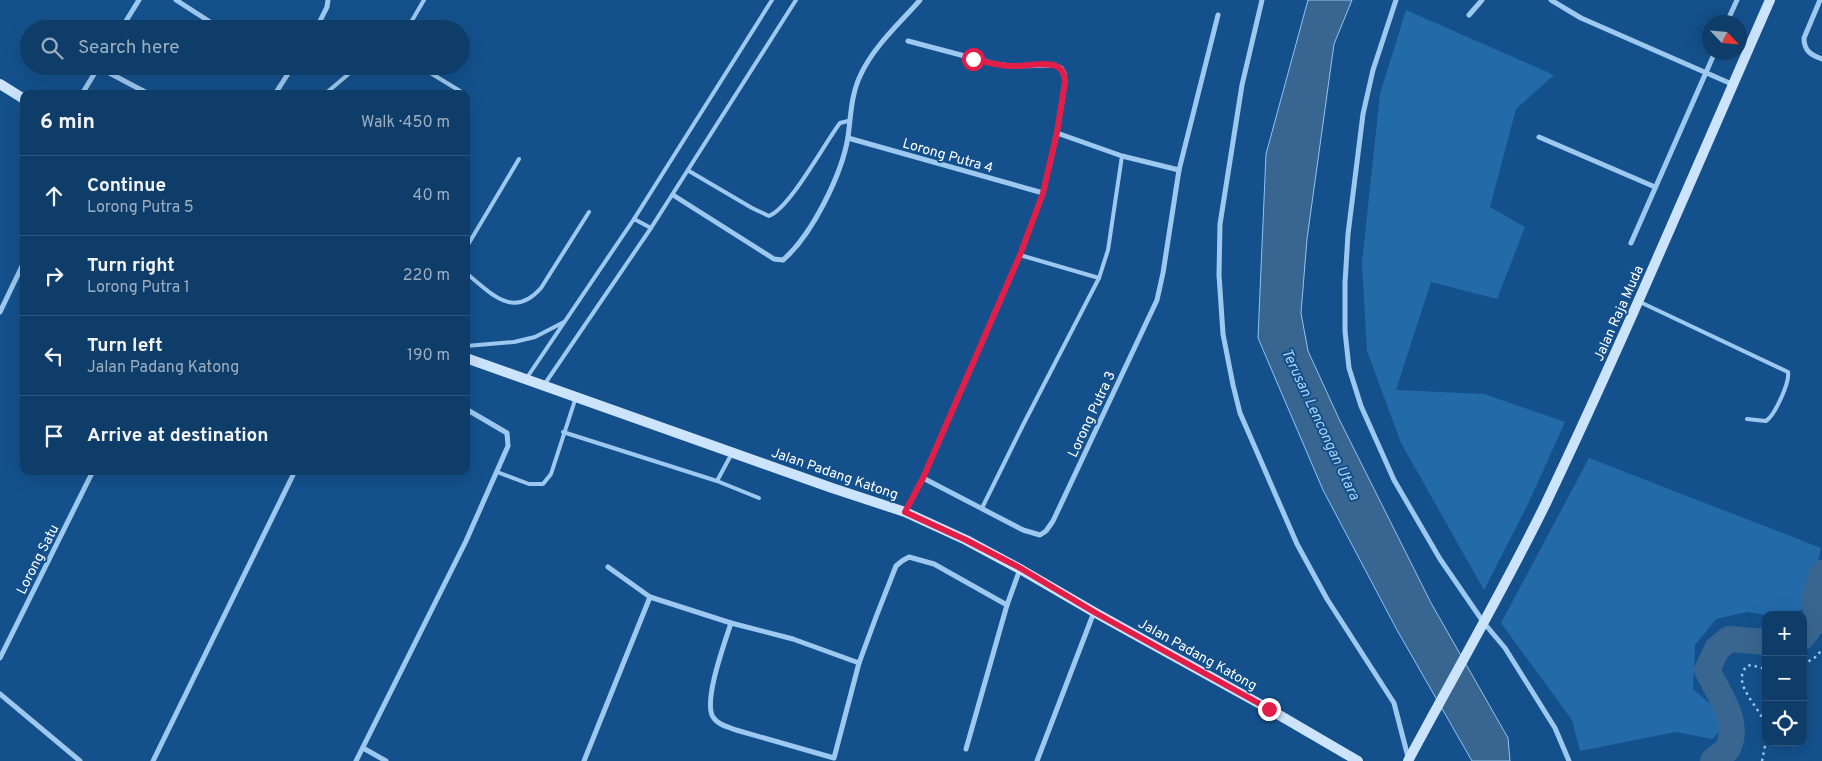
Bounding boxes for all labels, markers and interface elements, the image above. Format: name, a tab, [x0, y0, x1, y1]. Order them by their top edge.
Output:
north arrow	[1702, 15, 1747, 60]
search box	[20, 20, 470, 75]
icon: search	[38, 34, 66, 62]
text: Search here	[78, 36, 180, 60]
route start	[962, 48, 985, 71]
text: 6 min	[40, 109, 95, 136]
text: Walk · 450 m	[361, 113, 450, 133]
street label: Lorong Putra 4	[900, 135, 995, 177]
text: Continue	[87, 174, 166, 198]
icon: ahead	[40, 182, 68, 210]
text: 40 m	[412, 186, 450, 206]
text: Lorong Putra 5	[87, 198, 194, 218]
text: Turn right	[87, 254, 175, 278]
icon: right	[40, 262, 68, 290]
street label: Jalan Raja Muda	[1591, 263, 1648, 364]
text: 220 m	[403, 266, 450, 286]
text: Lorong Putra 1	[87, 278, 190, 298]
text: Turn left	[87, 334, 163, 358]
icon: left	[40, 342, 68, 370]
text: 190 m	[407, 346, 450, 366]
water label: Terusan Lencongan Utara	[1276, 346, 1363, 504]
text: Jalan Padang Katong	[87, 358, 239, 378]
street label: Lorong Putra 3	[1065, 369, 1120, 460]
icon: arrive	[40, 422, 68, 450]
text: Arrive at destination	[87, 424, 268, 448]
street label: Jalan Padang Katong	[769, 445, 900, 504]
street label: Lorong Satu	[14, 522, 63, 597]
map controls	[1762, 611, 1807, 746]
button: +	[1762, 611, 1807, 656]
street label: Jalan Padang Katong	[1135, 616, 1260, 695]
button: −	[1762, 656, 1807, 701]
route end	[1258, 698, 1281, 721]
button: locate	[1762, 701, 1807, 746]

